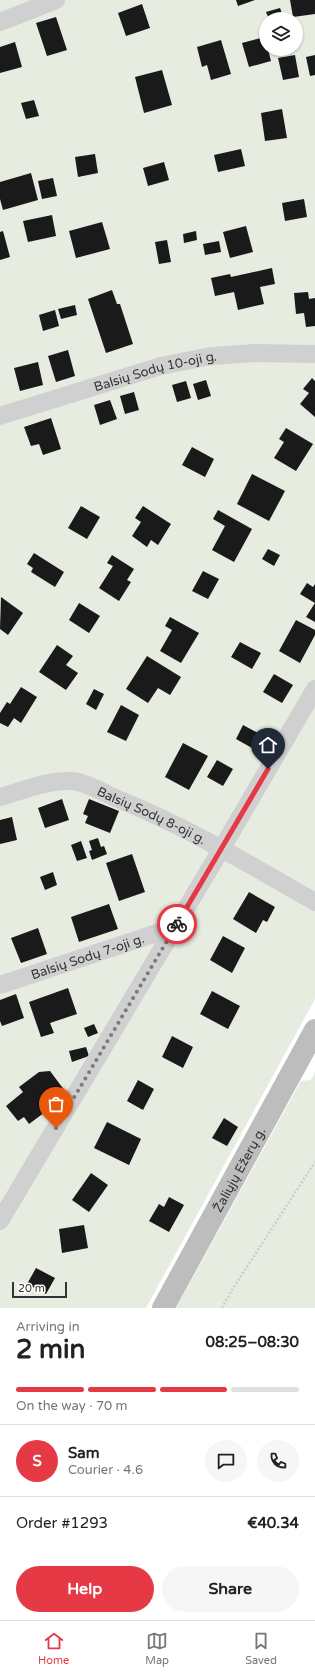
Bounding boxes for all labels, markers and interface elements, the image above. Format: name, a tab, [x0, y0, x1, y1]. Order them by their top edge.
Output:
map controls	[259, 12, 303, 56]
button: layers	[259, 12, 303, 56]
street label: Balsių Sodų 10-oji g.	[92, 349, 217, 395]
pin	[251, 728, 285, 769]
icon: home	[257, 734, 279, 756]
street label: Balsių Sodų 8-oji g.	[94, 784, 209, 848]
courier	[157, 904, 197, 944]
icon: bike	[166, 913, 188, 935]
street label: Balsių Sodų 7-oji g.	[29, 931, 146, 983]
pin	[39, 1087, 73, 1128]
icon: bag	[45, 1093, 67, 1115]
street label: Žaliųjų Ežerų g.	[210, 1124, 269, 1215]
scale bar	[12, 1280, 67, 1299]
text: 20 m	[18, 1282, 45, 1295]
text: Arriving in	[16, 1319, 80, 1335]
text: 08:25–08:30	[206, 1333, 299, 1351]
text: 2 min	[16, 1334, 85, 1365]
text: On the way · 70 m	[16, 1398, 128, 1414]
button: chat	[205, 1440, 247, 1482]
button: phone	[257, 1440, 299, 1482]
text: Sam	[68, 1444, 99, 1462]
text: S	[32, 1452, 42, 1470]
text: Courier · 4.6	[68, 1462, 143, 1478]
text: Order #1293	[16, 1514, 108, 1532]
text: €40.34	[247, 1514, 299, 1532]
button: Help	[16, 1566, 154, 1612]
button: Share	[162, 1566, 299, 1612]
tab: Home	[38, 1630, 69, 1667]
tab: Map	[145, 1630, 169, 1667]
tab: Saved	[245, 1630, 277, 1667]

